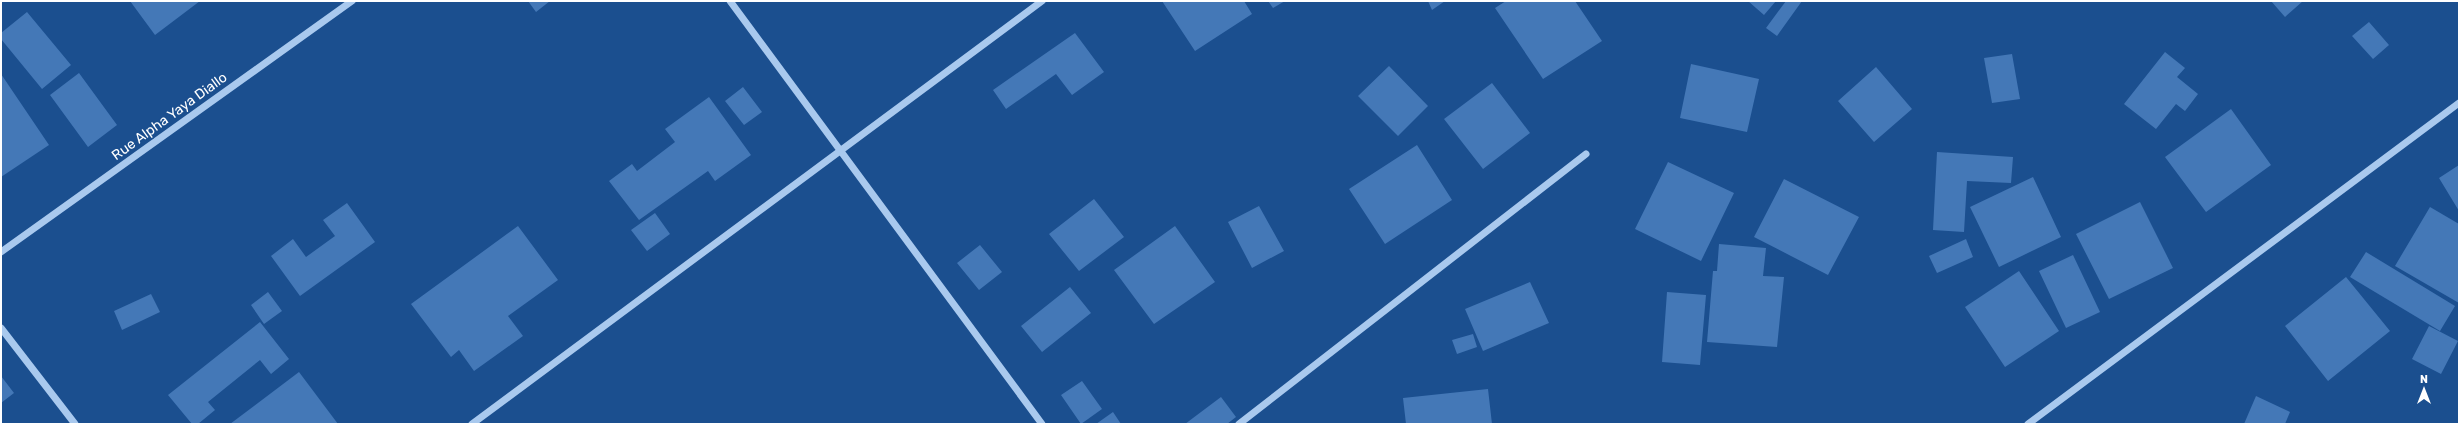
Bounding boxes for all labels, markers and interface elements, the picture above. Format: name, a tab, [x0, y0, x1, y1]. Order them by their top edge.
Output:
street label: Rue Alpha Yaya Diallo	[108, 69, 230, 164]
north arrow	[2404, 369, 2444, 409]
text: N	[2420, 373, 2428, 386]

